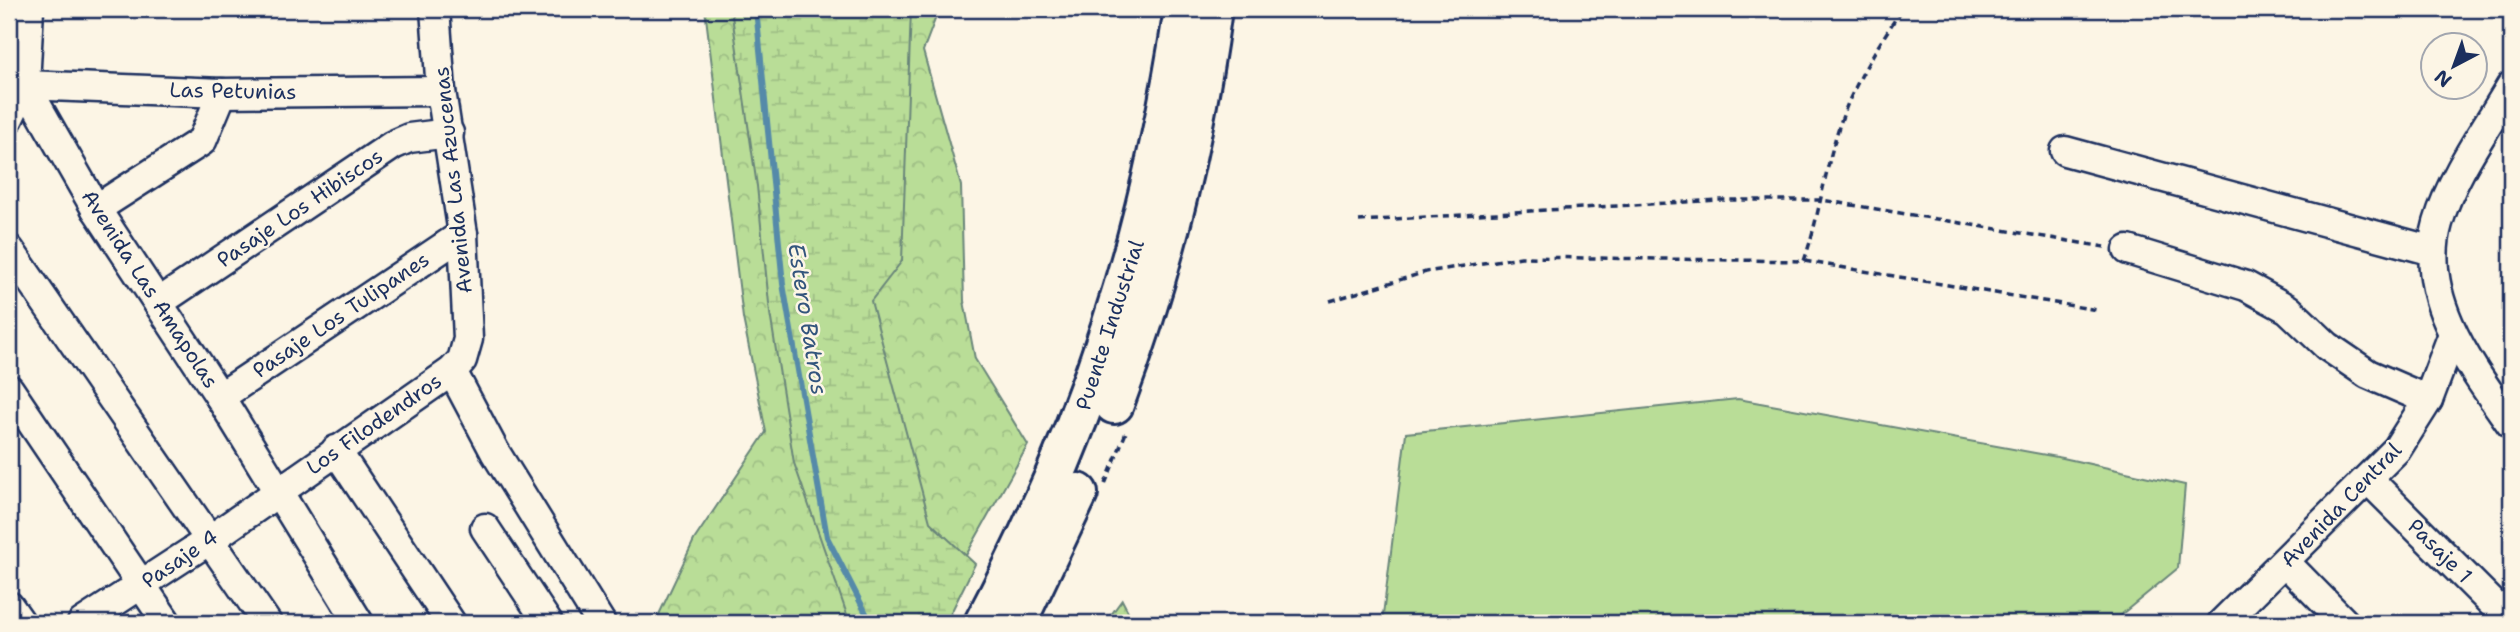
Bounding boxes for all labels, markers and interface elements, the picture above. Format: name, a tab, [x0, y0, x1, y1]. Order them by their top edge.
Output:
north arrow	[2418, 32, 2488, 102]
text: N	[2429, 64, 2457, 93]
street label: Avenida Las Azucenas	[427, 65, 479, 295]
street label: Las Petunias	[169, 76, 297, 106]
street label: Pasaje Los Hibiscos	[212, 142, 388, 274]
street label: Avenida Las Amapolas	[75, 184, 225, 394]
street label: Puente Industrial	[1069, 236, 1151, 414]
water label: Estero Batros	[781, 241, 835, 397]
street label: Pasaje Los Tulipanes	[247, 245, 435, 385]
street label: Los Filodendros	[301, 367, 447, 481]
street label: Avenida Central	[2274, 436, 2408, 573]
street label: Pasaje 1	[2402, 513, 2478, 589]
street label: Pasaje 4	[136, 523, 224, 595]

